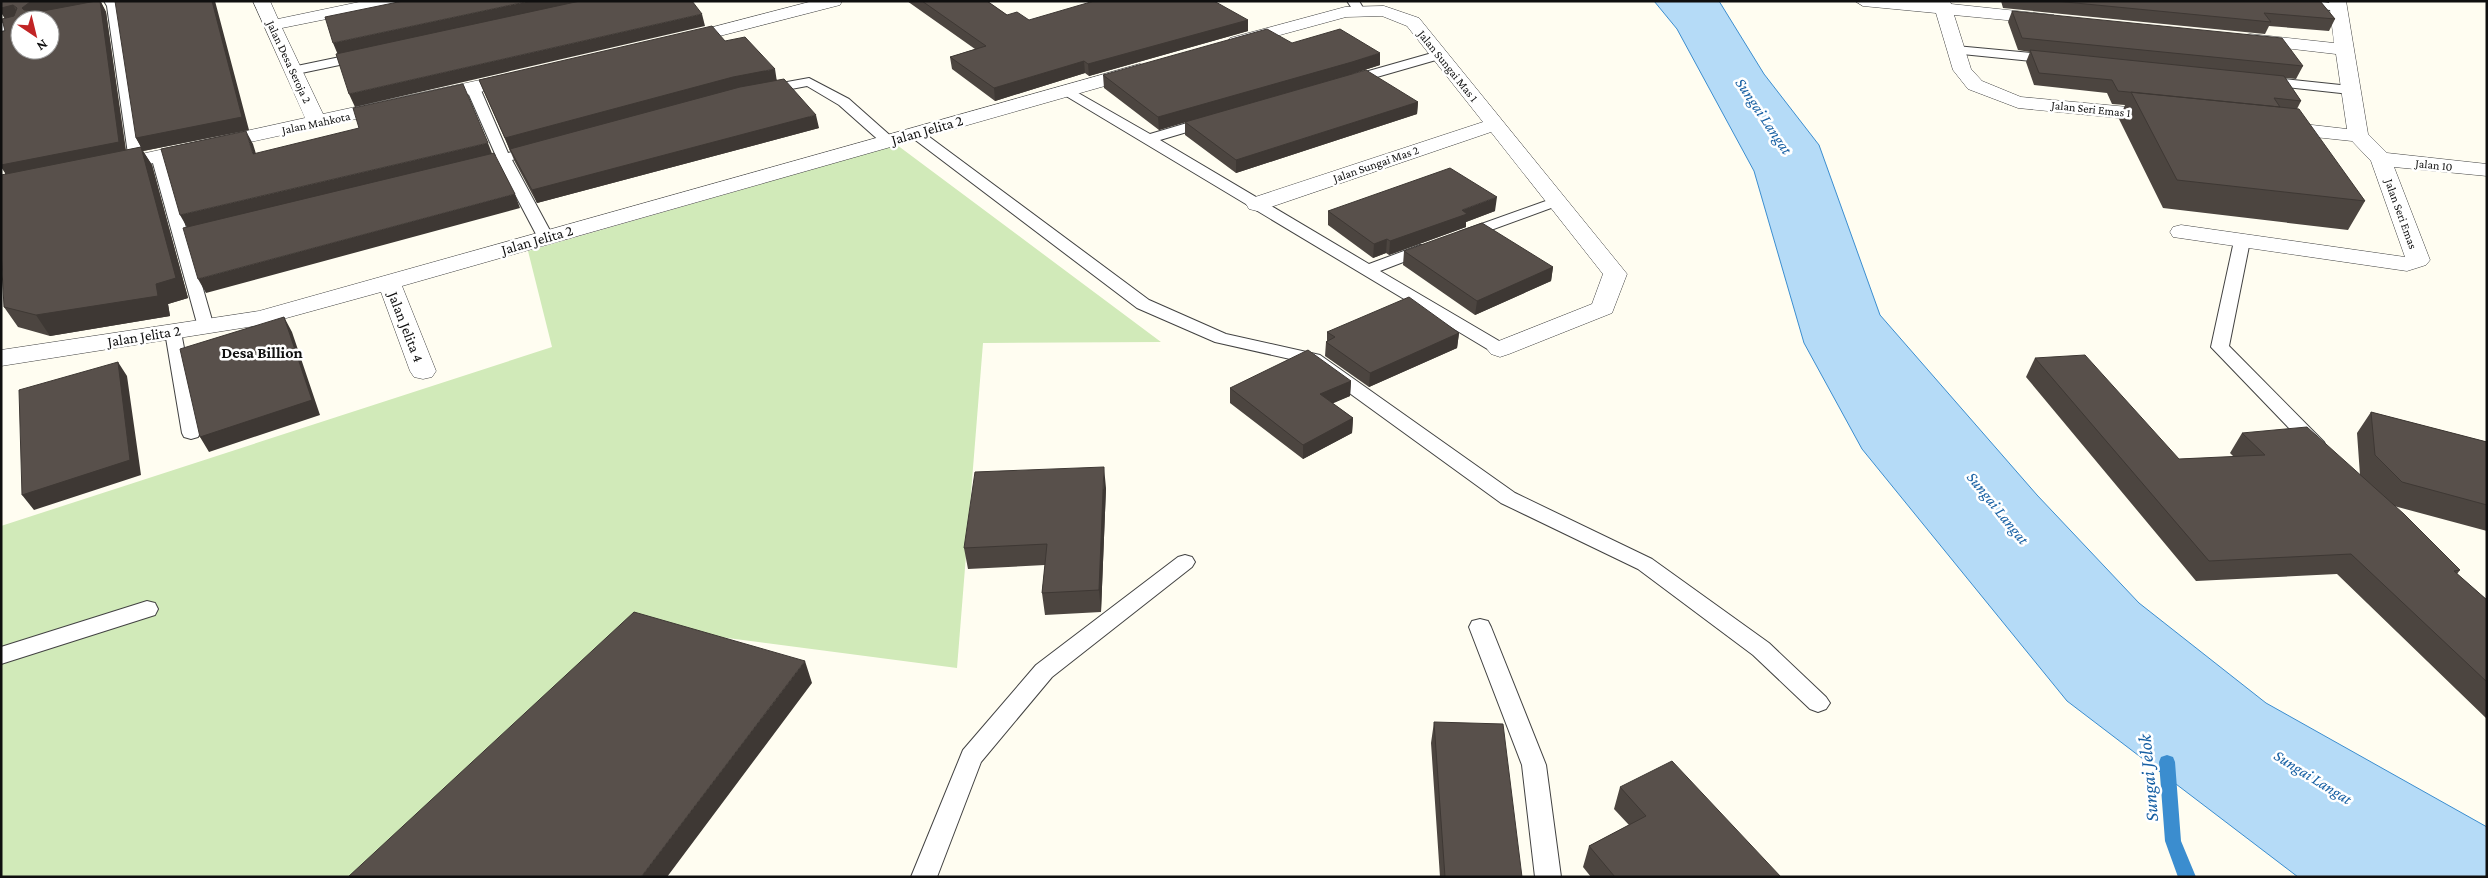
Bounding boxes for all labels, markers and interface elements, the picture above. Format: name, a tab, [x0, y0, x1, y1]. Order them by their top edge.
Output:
north arrow	[10, 10, 60, 60]
street label: Jalan Desa Seroja 2	[263, 18, 314, 106]
street label: Jalan Sungai Mas 1	[1414, 27, 1481, 105]
text: N	[34, 36, 51, 55]
water label: Sungai Langat	[1731, 75, 1796, 158]
street label: Jalan Seri Emas 1	[2050, 98, 2131, 120]
street label: Jalan Mahkota	[280, 109, 352, 137]
street label: Jalan Jelita 2	[887, 112, 965, 149]
street label: Jalan Sungai Mas 2	[1330, 143, 1421, 186]
street label: Jalan 10	[2414, 156, 2453, 174]
street label: Jalan Seri Emas	[2382, 176, 2420, 251]
street label: Jalan Jelita 2	[497, 222, 575, 259]
street label: Jalan Jelita 4	[384, 288, 427, 365]
street label: Jalan Jelita 2	[104, 322, 182, 351]
district label: Desa Billion	[221, 344, 303, 361]
water label: Sungai Langat	[1963, 468, 2033, 549]
water label: Sungai Jelok	[2134, 733, 2162, 823]
water label: Sungai Langat	[2271, 746, 2355, 809]

